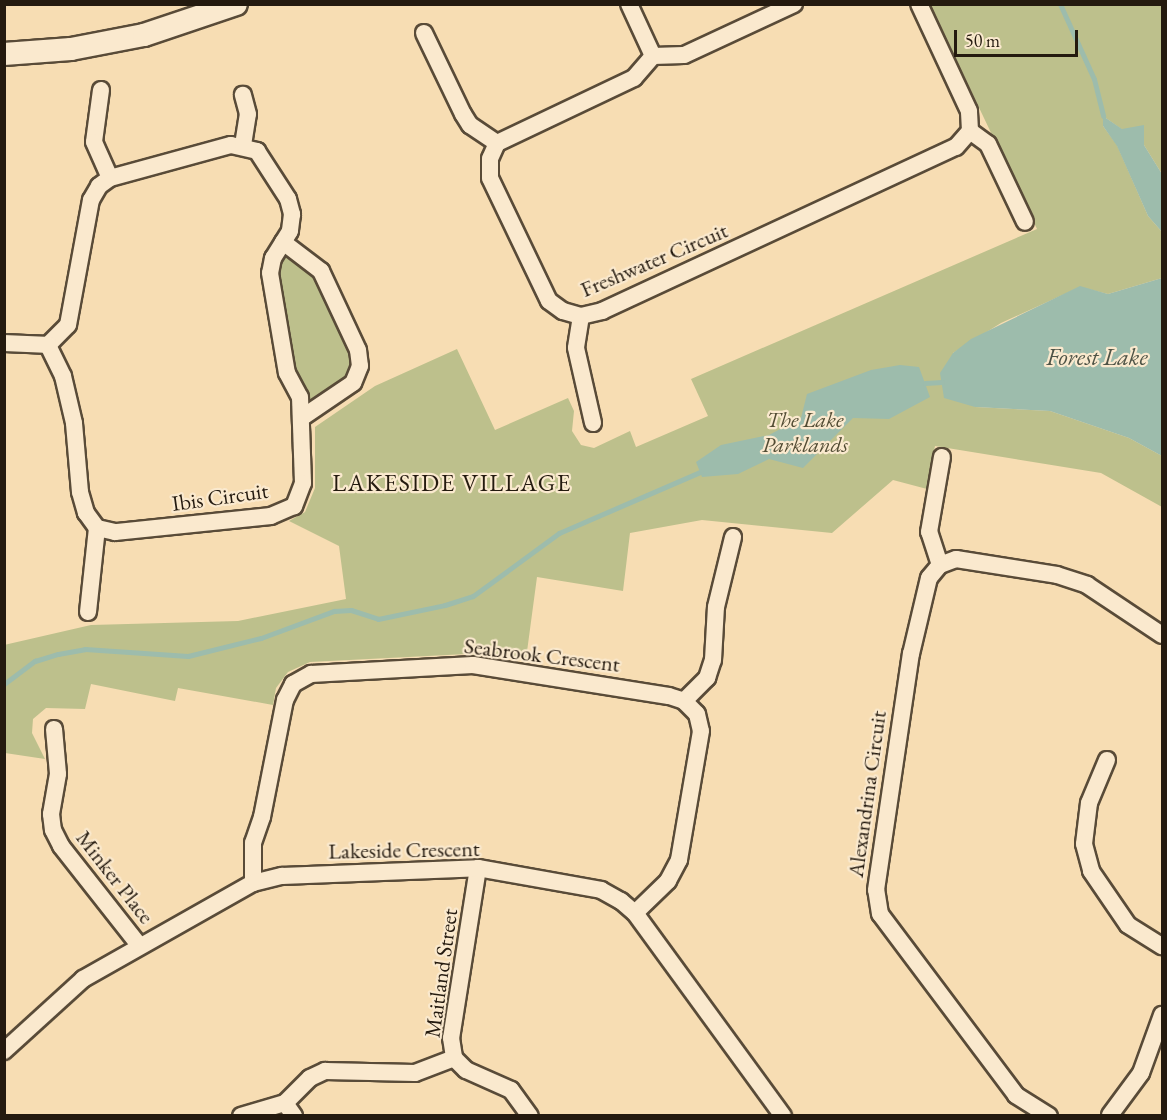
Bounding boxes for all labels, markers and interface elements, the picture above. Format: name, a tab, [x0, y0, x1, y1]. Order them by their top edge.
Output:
scale bar	[957, 18, 1082, 56]
text: 50 m	[965, 29, 1000, 52]
street label: Freshwater Circuit	[577, 217, 731, 303]
water label: Forest Lake	[1046, 343, 1148, 371]
park label: The Lake Parklands	[762, 406, 848, 458]
district label: LAKESIDE VILLAGE	[332, 469, 572, 497]
street label: Ibis Circuit	[170, 477, 270, 517]
street label: Seabrook Crescent	[463, 632, 621, 678]
street label: Alexandrina Circuit	[842, 709, 892, 879]
street label: Minker Place	[70, 825, 160, 929]
street label: Lakeside Crescent	[328, 835, 480, 865]
street label: Maitland Street	[419, 907, 463, 1039]

